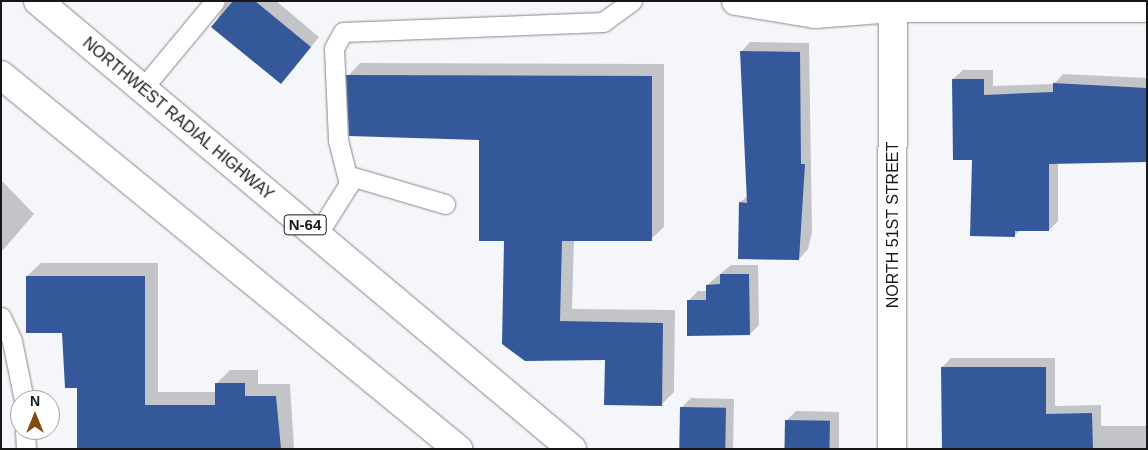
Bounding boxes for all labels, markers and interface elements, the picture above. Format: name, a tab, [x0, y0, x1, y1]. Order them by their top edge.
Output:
street label: NORTHWEST RADIAL HIGHWAY	[78, 33, 278, 205]
street label: NORTH 51ST STREET	[883, 142, 903, 308]
road number: N-64	[282, 212, 328, 238]
north arrow	[10, 390, 60, 440]
text: N	[30, 393, 40, 409]

